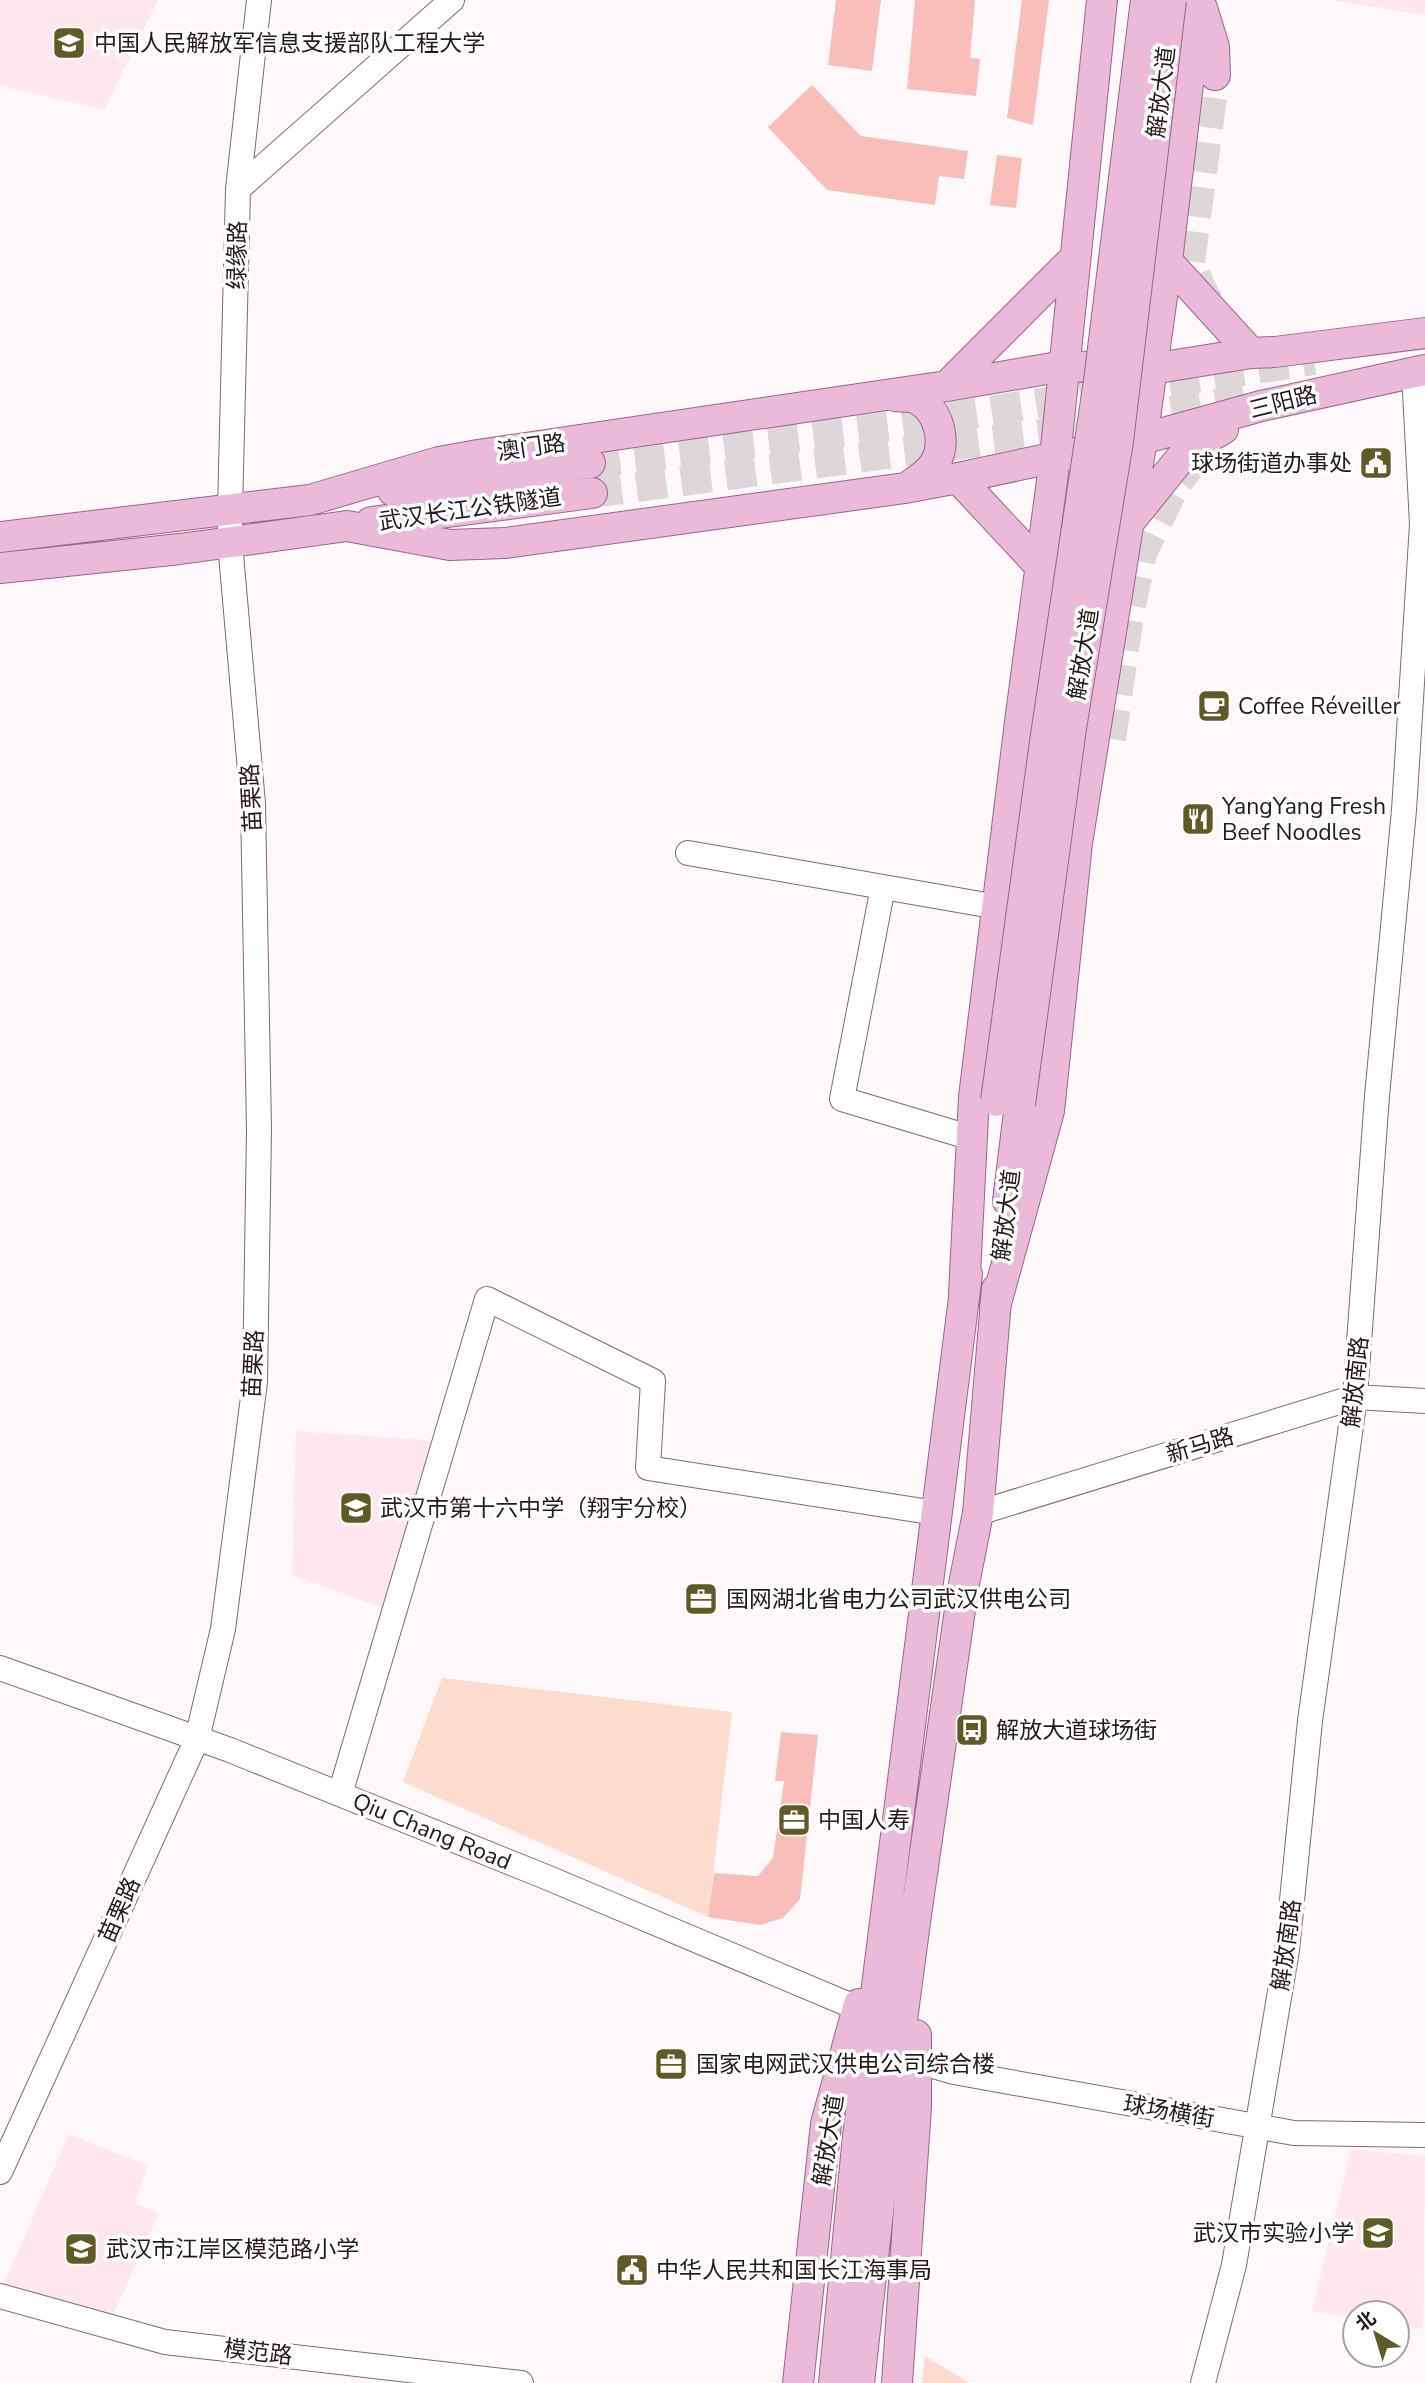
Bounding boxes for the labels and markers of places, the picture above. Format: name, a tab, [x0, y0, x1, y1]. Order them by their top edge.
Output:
school or university icon: 中国人民解放军信息支援部队工程大学	[50, 24, 88, 62]
place label: 中国人民解放军信息支援部队工程大学	[94, 28, 485, 59]
public building icon: 球场街道办事处	[1357, 444, 1395, 482]
place label: 球场街道办事处	[1191, 448, 1352, 479]
cafe icon: Coffee Réveiller	[1195, 687, 1233, 725]
place label: Coffee Réveiller	[1238, 691, 1402, 722]
place label: YangYang Fresh Beef Noodles	[1221, 791, 1386, 848]
restaurant icon: YangYang Fresh Beef Noodles	[1179, 800, 1217, 838]
school or university icon: 武汉市第十六中学（翔宇分校）	[337, 1489, 375, 1527]
place label: 武汉市第十六中学（翔宇分校）	[380, 1493, 702, 1524]
office icon: 国网湖北省电力公司武汉供电公司	[682, 1580, 720, 1618]
place label: 国网湖北省电力公司武汉供电公司	[726, 1584, 1071, 1615]
bus stop icon: 解放大道球场街	[953, 1711, 991, 1749]
place label: 解放大道球场街	[996, 1715, 1157, 1746]
office icon: 中国人寿	[775, 1801, 813, 1839]
place label: 中国人寿	[818, 1805, 910, 1836]
office icon: 国家电网武汉供电公司综合楼	[652, 2045, 690, 2083]
place label: 国家电网武汉供电公司综合楼	[696, 2049, 995, 2080]
school or university icon: 武汉市实验小学	[1359, 2214, 1397, 2252]
place label: 武汉市实验小学	[1193, 2218, 1354, 2249]
school or university icon: 武汉市江岸区模范路小学	[62, 2230, 100, 2268]
place label: 武汉市江岸区模范路小学	[106, 2234, 359, 2265]
public building icon: 中华人民共和国长江海事局	[613, 2251, 651, 2289]
place label: 中华人民共和国长江海事局	[656, 2255, 932, 2286]

